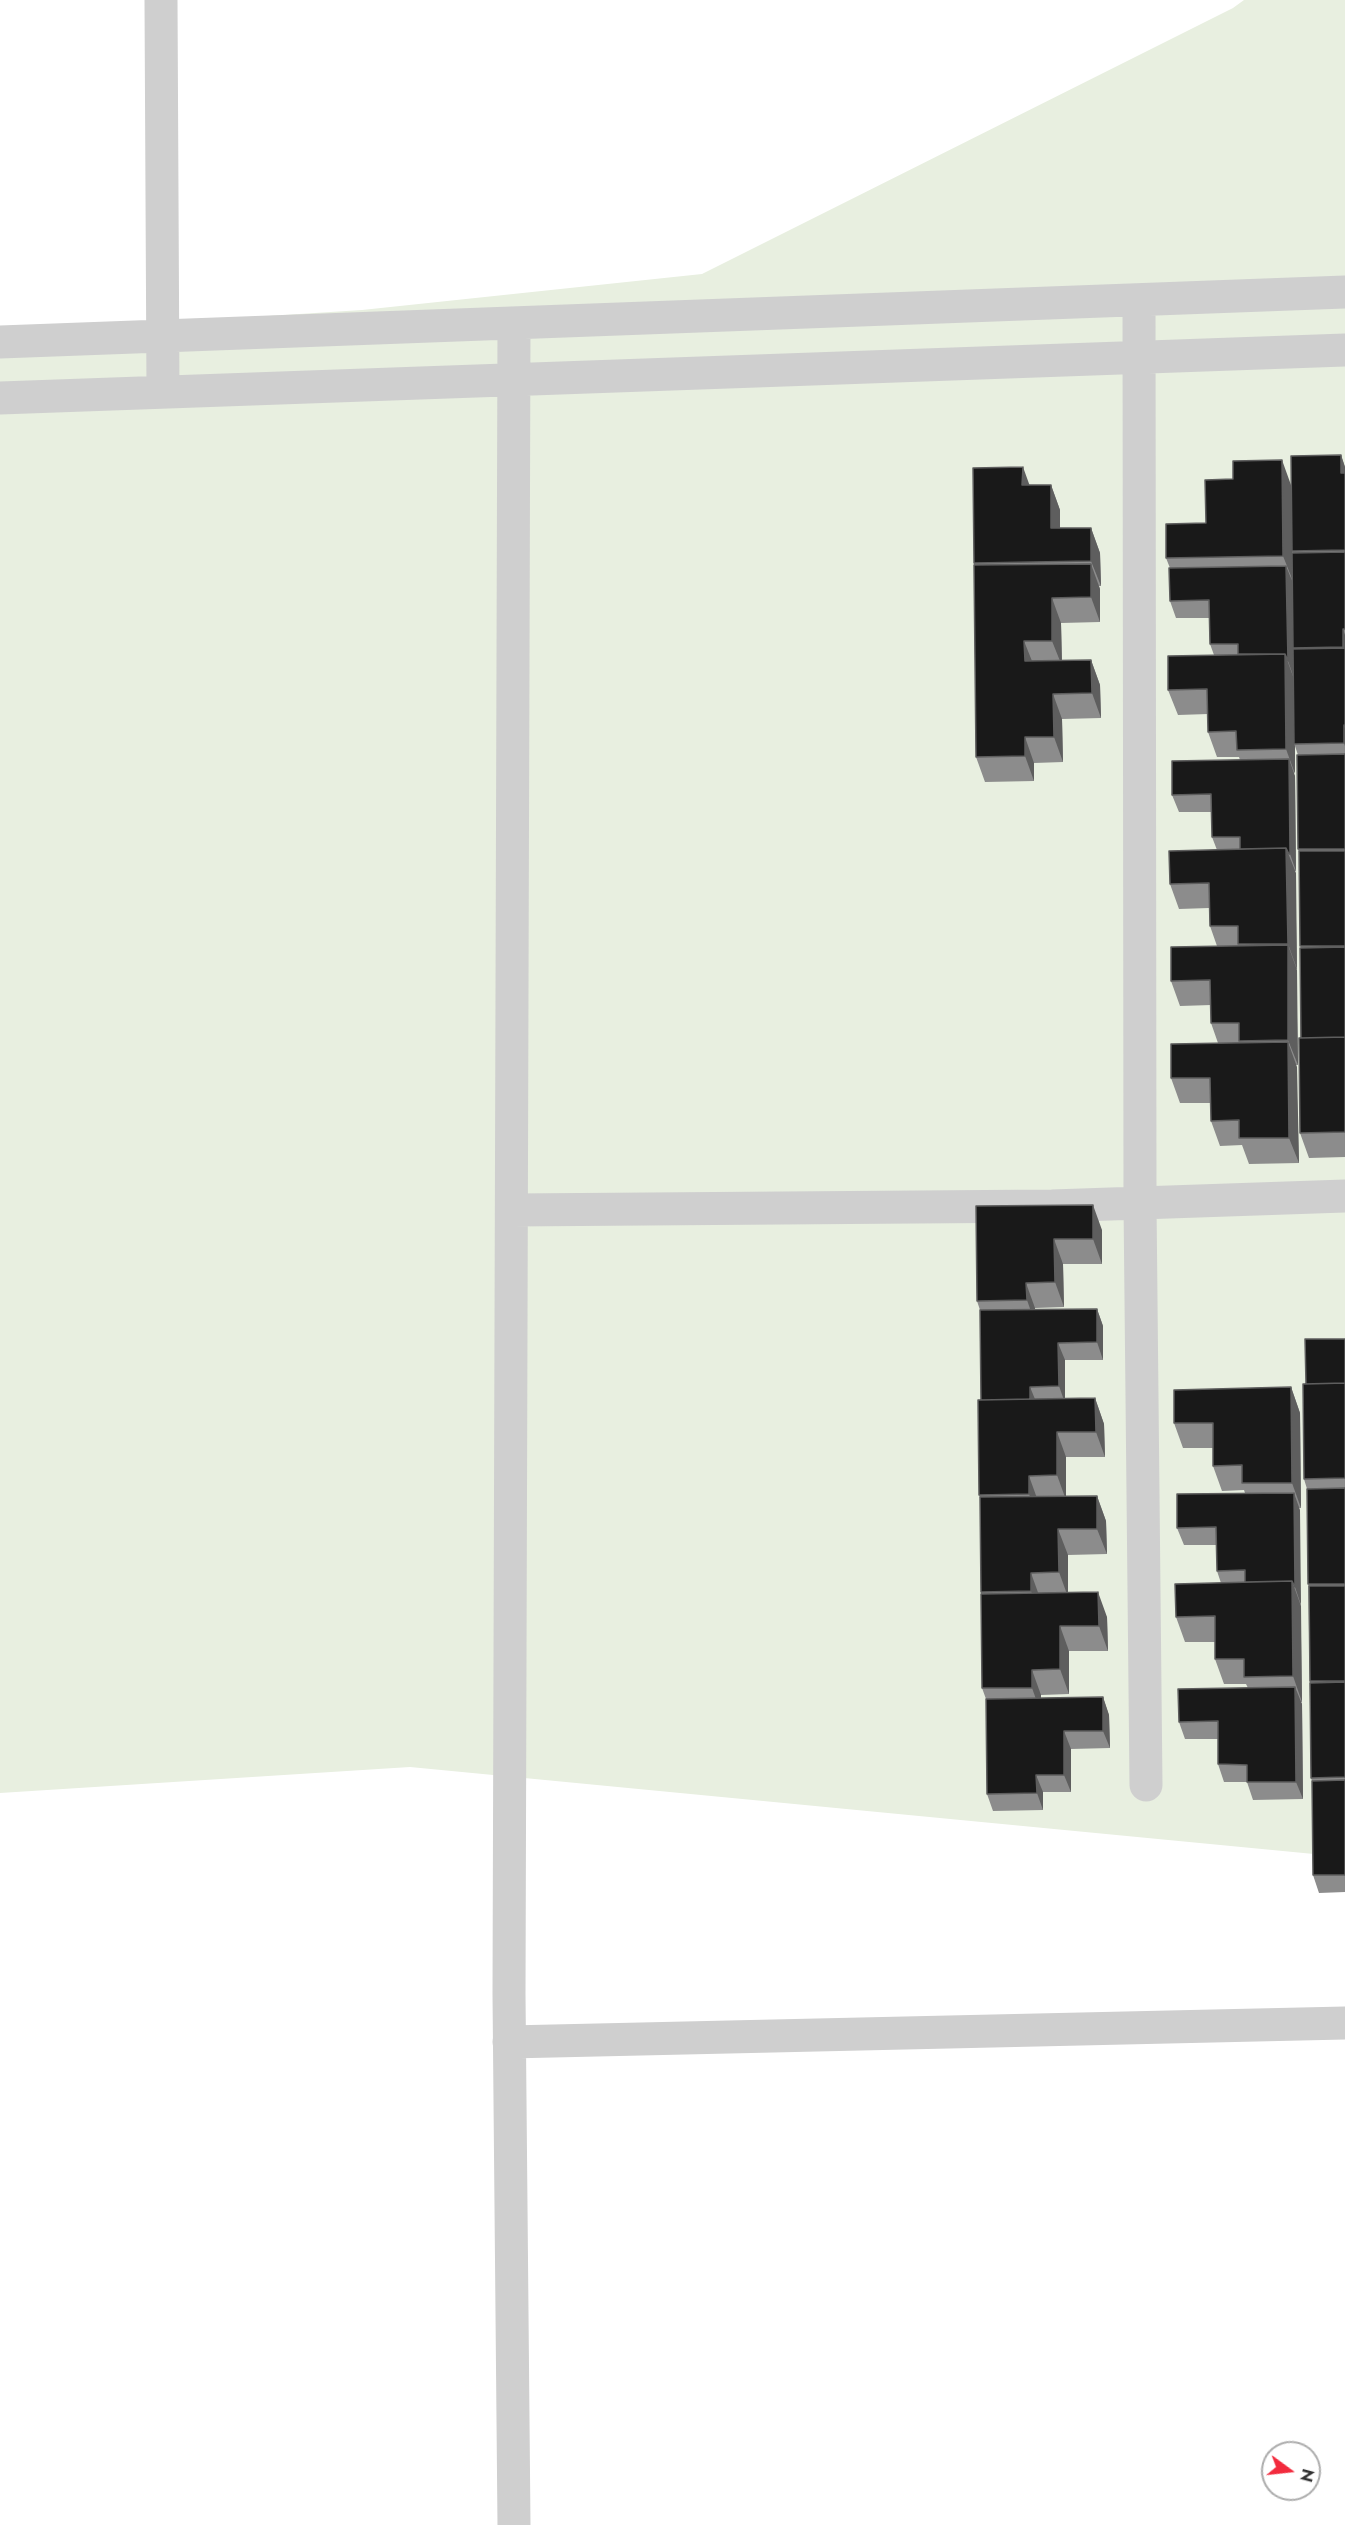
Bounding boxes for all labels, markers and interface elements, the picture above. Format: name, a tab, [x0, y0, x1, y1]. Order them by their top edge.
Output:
north arrow	[1261, 2441, 1321, 2501]
text: N	[1294, 2466, 1320, 2484]

